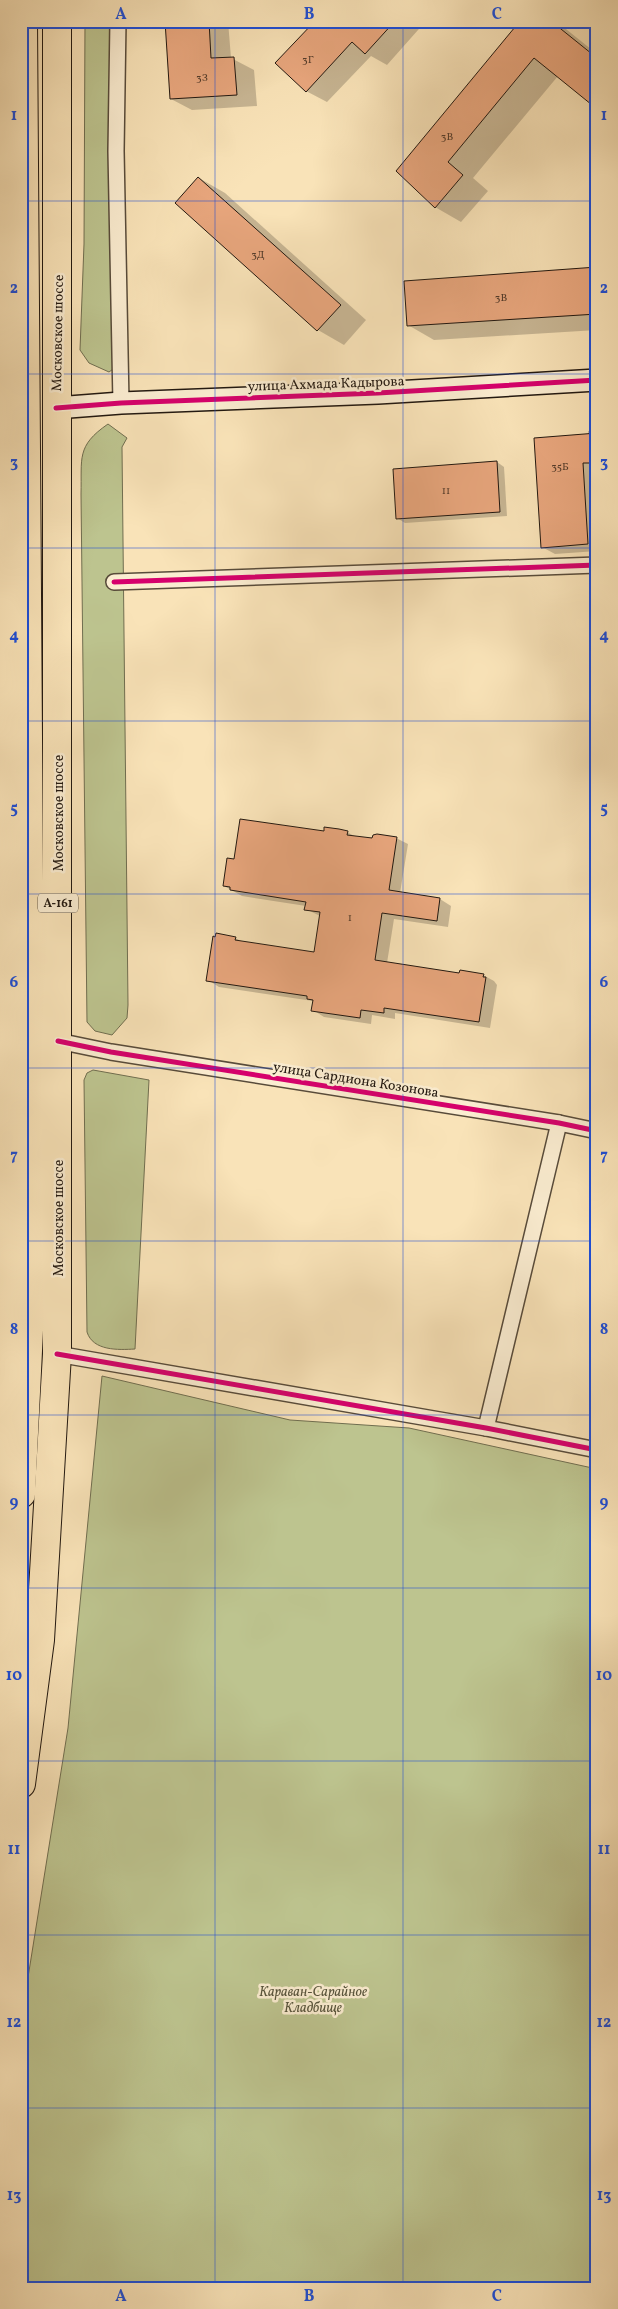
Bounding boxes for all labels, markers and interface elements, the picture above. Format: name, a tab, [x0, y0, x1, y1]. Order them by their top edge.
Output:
text: A	[115, 4, 127, 26]
text: B	[304, 4, 315, 26]
text: C	[492, 4, 502, 26]
house number: 3Г	[302, 53, 314, 68]
house number: 3З	[196, 71, 208, 86]
text: 1	[11, 105, 17, 127]
text: 1	[601, 105, 607, 127]
house number: 3В	[441, 130, 453, 145]
house number: 3Д	[251, 248, 265, 263]
street label: Московское шоссе	[48, 274, 69, 392]
text: 2	[10, 278, 18, 300]
text: 2	[600, 278, 608, 300]
house number: 3В	[495, 291, 507, 306]
street label: улица Ахмада Кадырова	[247, 372, 405, 397]
text: 3	[10, 452, 18, 474]
text: 3	[600, 452, 608, 474]
house number: 35Б	[551, 460, 569, 475]
house number: 11	[442, 484, 450, 499]
text: 4	[9, 625, 19, 647]
text: 4	[599, 625, 609, 647]
street label: Московское шоссе	[50, 754, 69, 871]
text: 5	[10, 798, 18, 820]
text: 5	[600, 798, 608, 820]
road number: А-161	[38, 894, 78, 912]
house number: 1	[348, 911, 352, 926]
text: 6	[10, 972, 19, 994]
text: 6	[600, 972, 609, 994]
street label: улица Сардиона Козонова	[271, 1058, 440, 1103]
text: 7	[10, 1145, 18, 1167]
text: 7	[600, 1145, 608, 1167]
street label: Московское шоссе	[50, 1159, 69, 1276]
text: 8	[10, 1319, 18, 1341]
text: 8	[600, 1319, 608, 1341]
text: 9	[10, 1492, 19, 1514]
text: 9	[600, 1492, 609, 1514]
text: 10	[6, 1665, 22, 1687]
text: 10	[596, 1665, 612, 1687]
text: 11	[8, 1839, 20, 1861]
text: 11	[598, 1839, 610, 1861]
park label: Караван-Сарайное Кладбище	[259, 1983, 367, 2018]
text: 12	[7, 2012, 21, 2034]
text: 12	[597, 2012, 611, 2034]
text: 13	[7, 2185, 21, 2207]
text: 13	[597, 2185, 611, 2207]
text: A	[115, 2286, 127, 2308]
text: B	[304, 2286, 315, 2308]
text: C	[492, 2286, 502, 2308]

